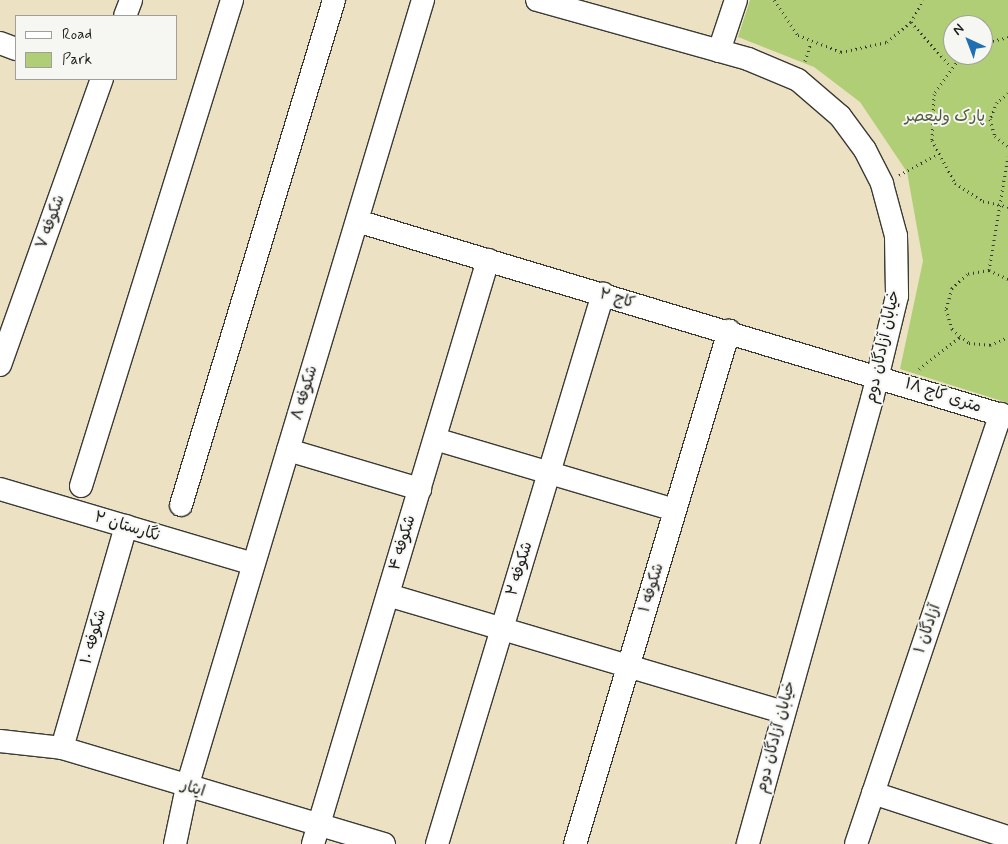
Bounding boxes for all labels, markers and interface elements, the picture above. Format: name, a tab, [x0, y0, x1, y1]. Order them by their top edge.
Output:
legend	[15, 15, 178, 80]
north arrow	[943, 15, 993, 65]
text: N	[949, 20, 968, 40]
text: Road	[62, 25, 92, 45]
text: Park	[62, 50, 92, 70]
park label: پارک ولیعصر	[905, 107, 985, 127]
street label: شکوفه ۷	[32, 192, 70, 252]
street label: کاج ۲	[597, 285, 637, 313]
street label: خیابان آزادگان دوم	[862, 289, 904, 405]
street label: شکوفه ۸	[288, 363, 322, 423]
street label: ۱۸ متری کاج	[902, 375, 984, 417]
street label: نگارستان ۲	[92, 508, 162, 546]
street label: شکوفه ۴	[386, 513, 420, 573]
street label: شکوفه ۲	[503, 540, 537, 598]
street label: شکوفه ۱	[635, 561, 669, 615]
street label: آزادگان ۱	[911, 602, 945, 656]
street label: شکوفه ۱۰	[77, 607, 111, 667]
street label: خیابان آزادگان دوم	[752, 679, 800, 795]
street label: ایثار	[179, 776, 207, 802]

